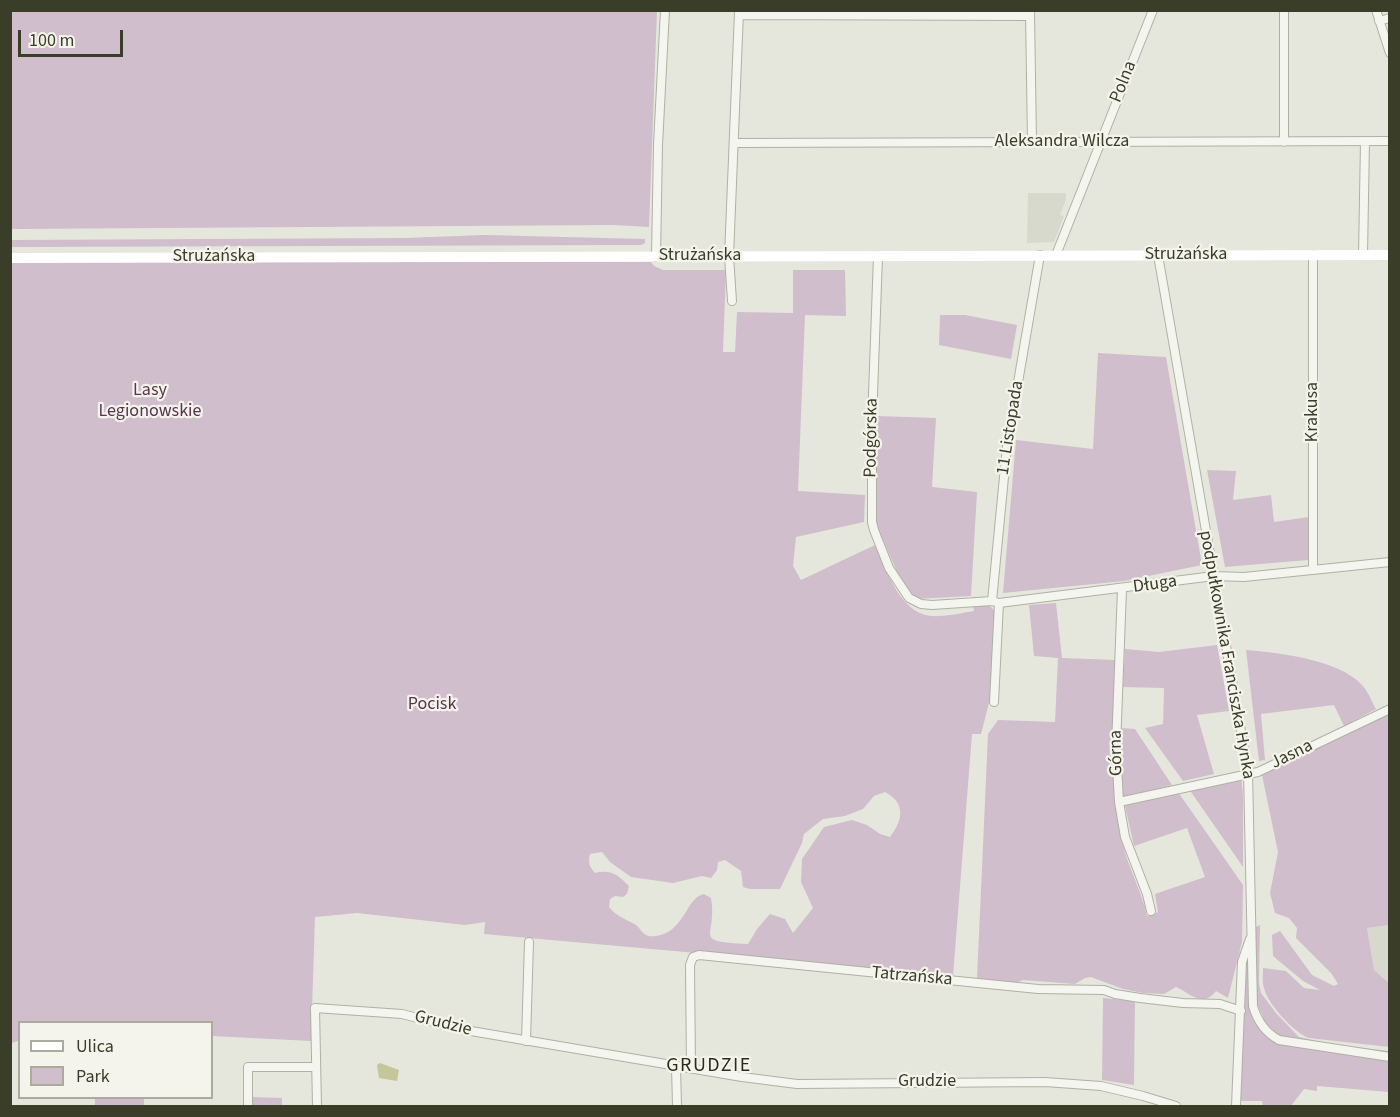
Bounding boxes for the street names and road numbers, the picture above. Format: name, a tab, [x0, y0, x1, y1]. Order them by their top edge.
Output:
street label: Polna	[1106, 58, 1142, 106]
street label: Aleksandra Wilcza	[995, 131, 1129, 153]
street label: Strużańska	[1145, 244, 1227, 266]
street label: Strużańska	[659, 245, 741, 267]
street label: Strużańska	[173, 246, 255, 268]
street label: 11 Listopada	[993, 379, 1029, 477]
street label: Krakusa	[1302, 382, 1324, 442]
street label: Podgórska	[861, 398, 883, 478]
street label: podpułkownika Franciszka Hynka	[1193, 529, 1259, 781]
street label: Długa	[1132, 571, 1178, 599]
street label: Górna	[1106, 730, 1128, 776]
street label: Jasna	[1267, 736, 1317, 774]
street label: Tatrzańska	[871, 963, 953, 991]
street label: Grudzie	[412, 1006, 474, 1042]
street label: Grudzie	[898, 1071, 956, 1093]

